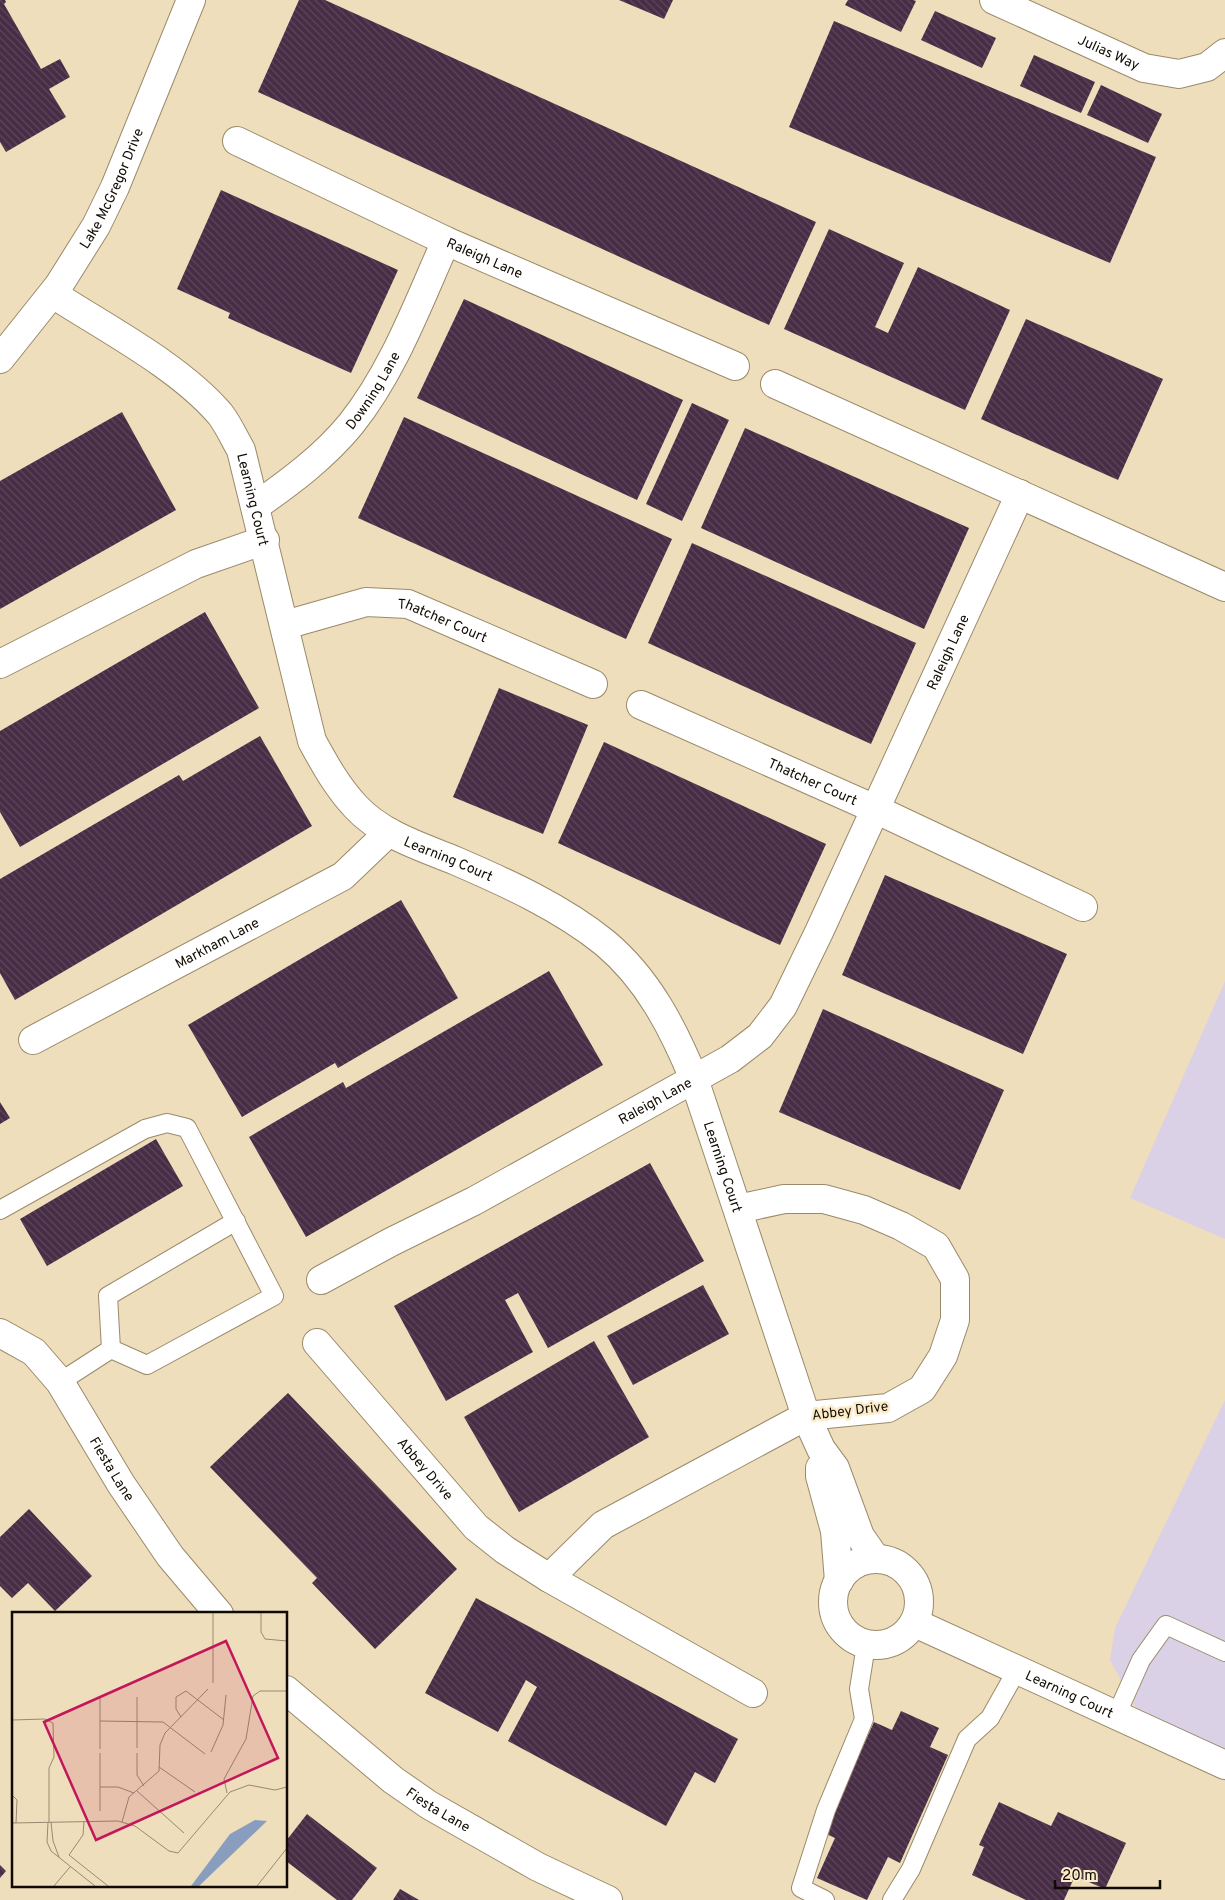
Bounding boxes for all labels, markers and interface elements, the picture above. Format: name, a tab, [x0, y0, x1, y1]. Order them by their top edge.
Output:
street label: Julias Way	[1075, 32, 1142, 75]
street label: Lake McGregor Drive	[77, 126, 148, 252]
street label: Raleigh Lane	[443, 235, 525, 283]
street label: Downing Lane	[343, 349, 405, 434]
street label: Learning Court	[232, 452, 271, 548]
street label: Thatcher Court	[397, 597, 489, 647]
street label: Raleigh Lane	[924, 612, 974, 693]
street label: Thatcher Court	[765, 755, 859, 810]
street label: Learning Court	[401, 834, 495, 886]
street label: Markham Lane	[173, 915, 263, 973]
street label: Raleigh Lane	[616, 1075, 695, 1129]
street label: Learning Court	[699, 1119, 745, 1215]
street label: Abbey Drive	[811, 1398, 889, 1425]
street label: Fiesta Lane	[85, 1434, 137, 1505]
street label: Abbey Drive	[393, 1435, 456, 1504]
inset map	[12, 1612, 288, 1888]
street label: Learning Court	[1022, 1668, 1116, 1723]
street label: Fiesta Lane	[402, 1785, 473, 1837]
scale bar	[1055, 1858, 1160, 1890]
text: 20 m	[1062, 1867, 1097, 1886]

